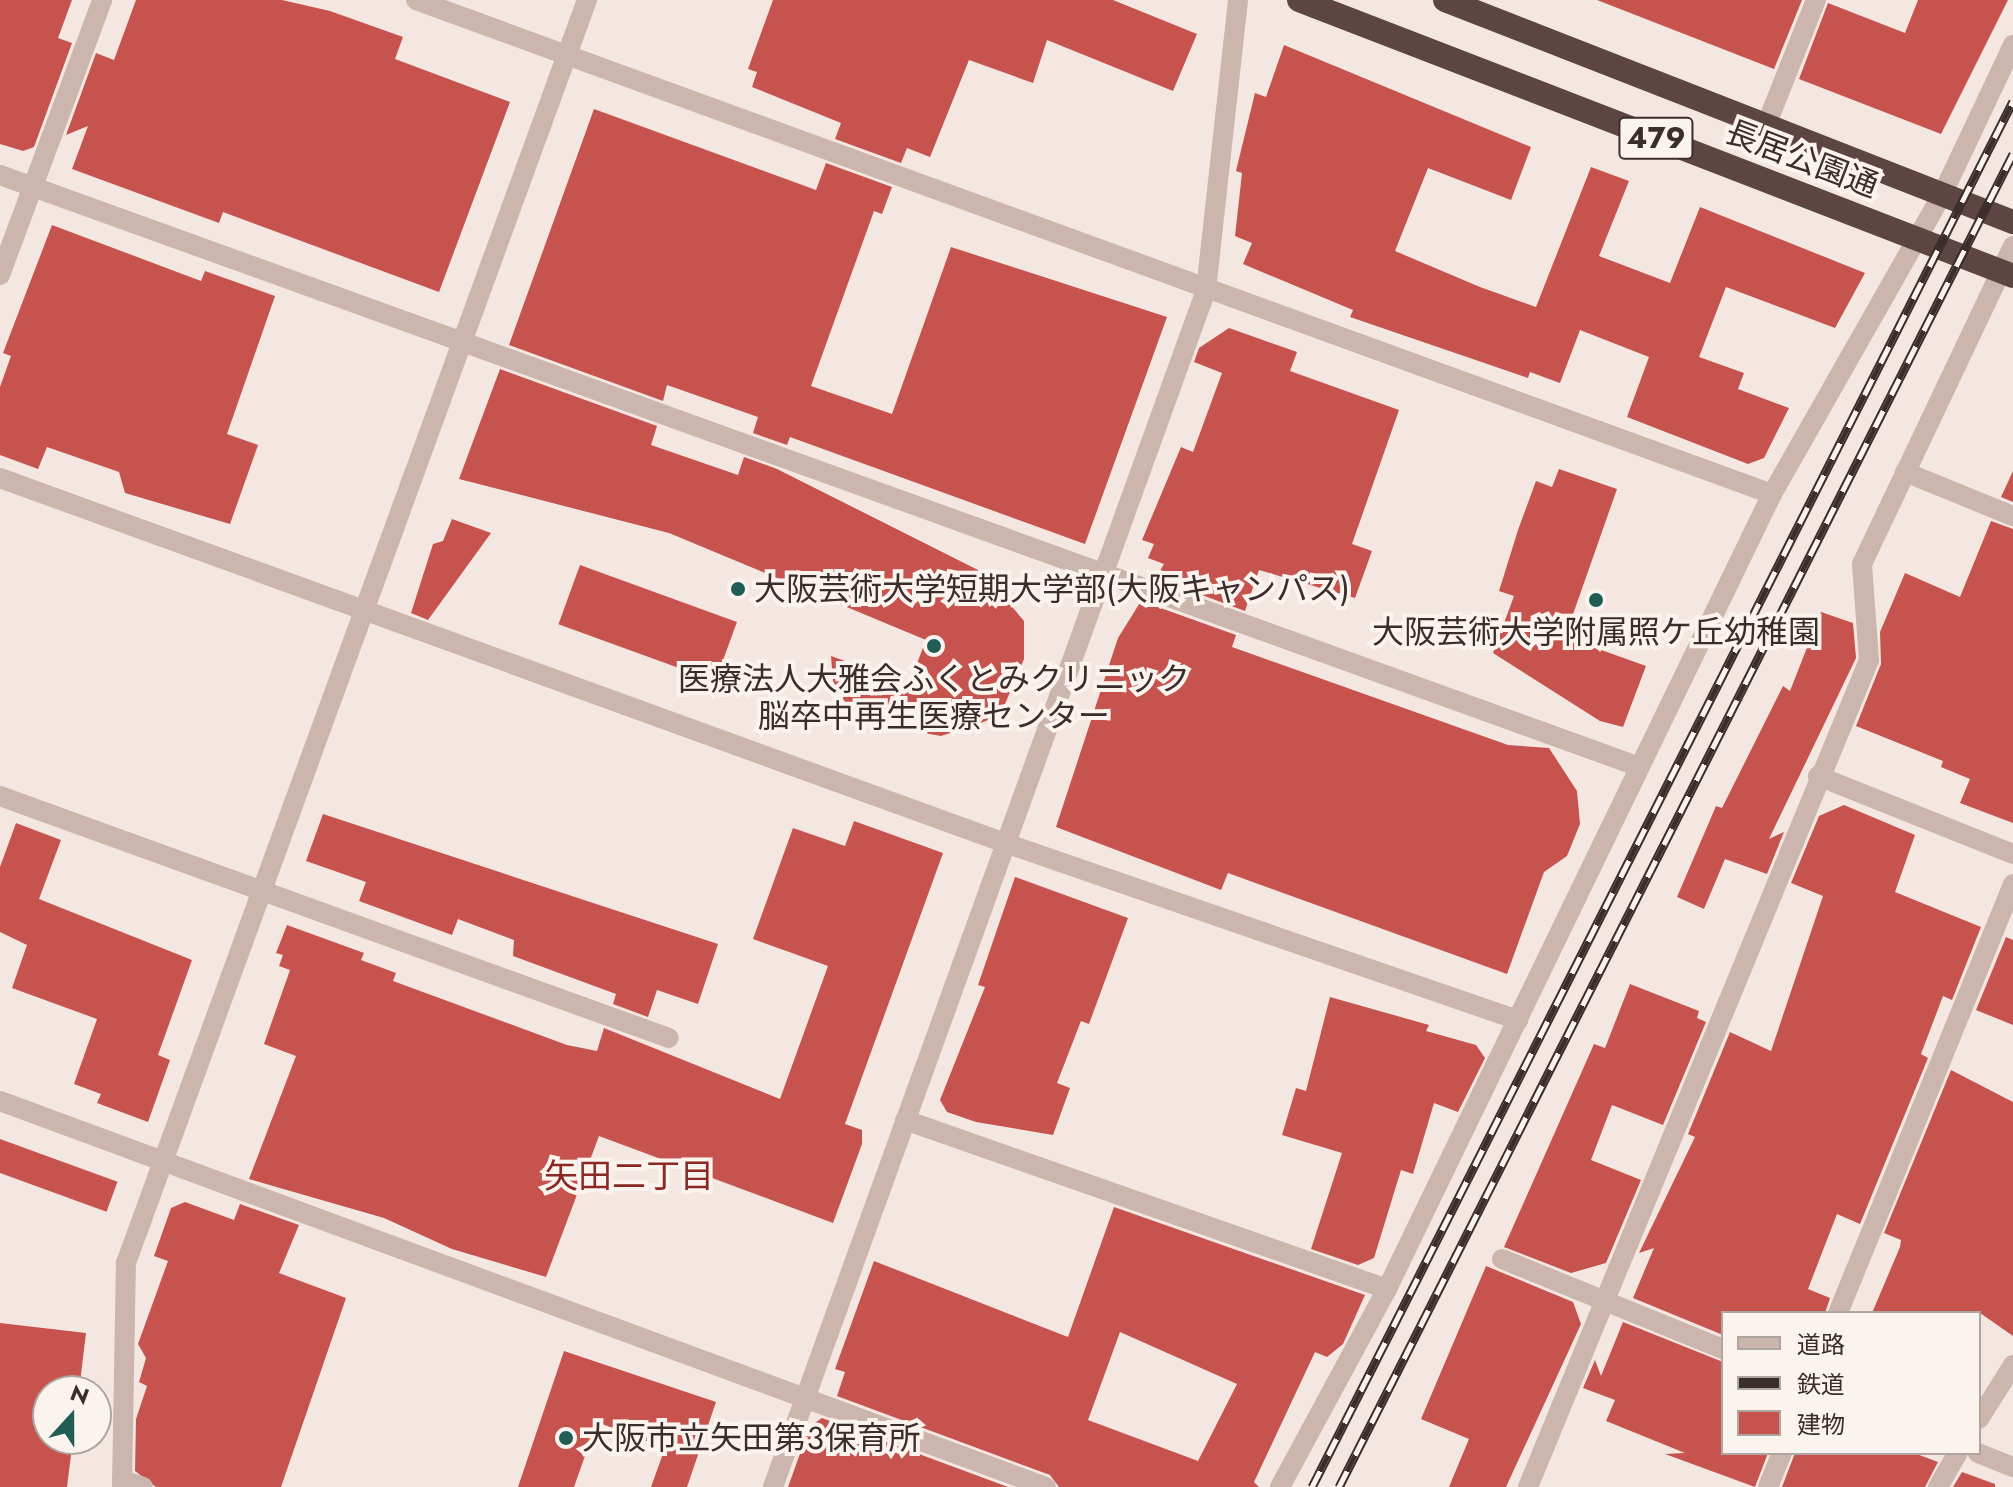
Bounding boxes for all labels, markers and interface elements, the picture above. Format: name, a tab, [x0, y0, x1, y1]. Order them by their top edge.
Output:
road number: 479	[1618, 112, 1694, 164]
street label: 長居公園通	[1720, 112, 1884, 206]
place label: 大阪芸術大学短期大学部(大阪キャンパス)	[754, 570, 1350, 608]
marker: 大阪芸術大学短期大学部(大阪キャンパス)	[729, 580, 747, 598]
marker: 大阪芸術大学附属照ケ丘幼稚園	[1587, 591, 1605, 609]
place label: 大阪芸術大学附属照ケ丘幼稚園	[1372, 613, 1820, 651]
marker: 医療法人大雅会ふくとみクリニック 脳卒中再生医療センター	[923, 635, 945, 657]
place label: 医療法人大雅会ふくとみクリニック 脳卒中再生医療センター	[678, 661, 1190, 736]
district label: 矢田二丁目	[544, 1157, 714, 1197]
legend	[1721, 1311, 1981, 1455]
text: 道路	[1797, 1327, 1845, 1362]
text: 鉄道	[1797, 1367, 1845, 1402]
north arrow	[32, 1375, 112, 1455]
text: N	[66, 1376, 94, 1413]
text: 建物	[1797, 1407, 1845, 1442]
place label: 大阪市立矢田第３保育所	[582, 1419, 921, 1457]
marker: 大阪市立矢田第３保育所	[557, 1429, 575, 1447]

